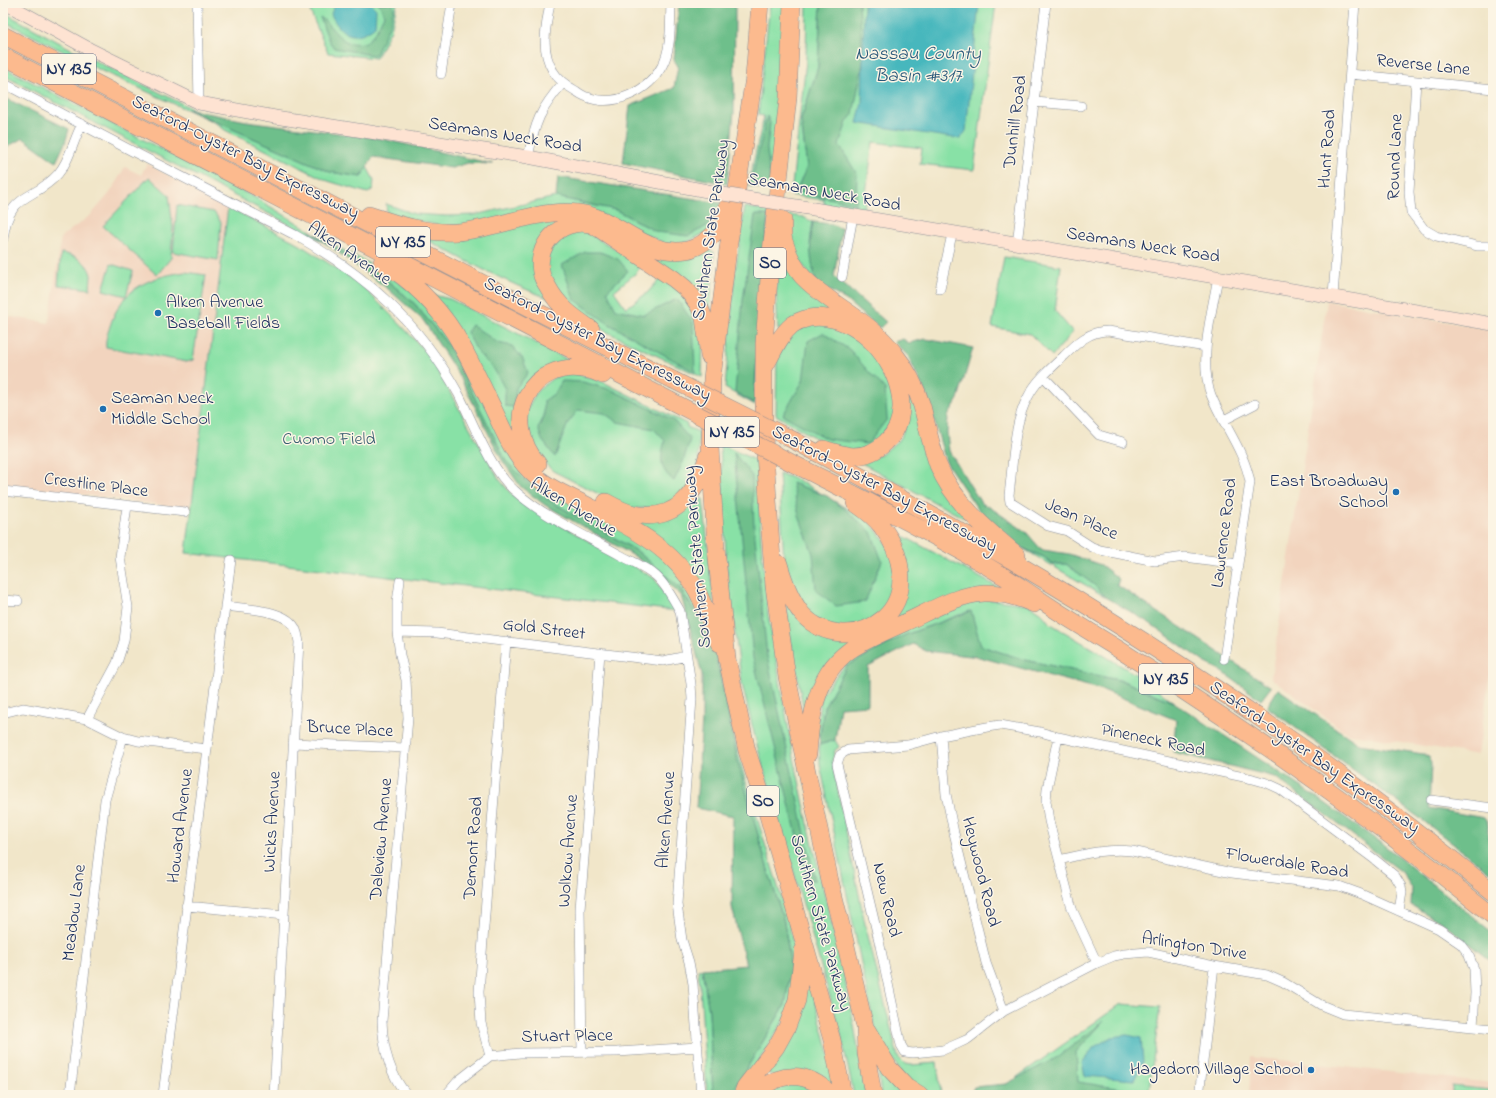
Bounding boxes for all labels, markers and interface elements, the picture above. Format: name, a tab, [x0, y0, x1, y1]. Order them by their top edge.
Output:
water label: Nassau County Basin #317	[855, 41, 981, 90]
street label: Reverse Lane	[1375, 48, 1472, 84]
road number: NY 135	[42, 54, 96, 84]
street label: Dunhill Road	[997, 74, 1035, 171]
street label: Seaford-Oyster Bay Expressway	[127, 89, 363, 227]
street label: Hunt Road	[1312, 109, 1344, 189]
street label: Seamans Neck Road	[426, 111, 584, 161]
street label: Round Lane	[1382, 112, 1411, 201]
street label: Southern State Parkway	[686, 138, 738, 322]
street label: Seamans Neck Road	[745, 167, 903, 219]
street label: Alken Avenue	[302, 215, 397, 293]
street label: Seamans Neck Road	[1064, 221, 1222, 271]
road number: NY 135	[376, 227, 430, 257]
road number: SO	[754, 248, 786, 278]
street label: Seaford-Oyster Bay Expressway	[479, 271, 715, 409]
place label: Alken Avenue Baseball Fields	[165, 290, 280, 337]
marker: Alken Avenue Baseball Fields	[153, 308, 163, 318]
place label: Seaman Neck Middle School	[111, 386, 214, 433]
marker: Seaman Neck Middle School	[98, 404, 108, 414]
road number: NY 135	[705, 417, 759, 447]
street label: Seaford-Oyster Bay Expressway	[767, 419, 1001, 561]
park label: Cuomo Field	[282, 427, 376, 453]
street label: Southern State Parkway	[677, 465, 719, 649]
street label: Crestline Place	[43, 467, 150, 505]
place label: East Broadway School	[1269, 469, 1388, 516]
street label: Alken Avenue	[525, 472, 622, 545]
street label: Lawrence Road	[1205, 477, 1245, 589]
marker: East Broadway School	[1391, 487, 1401, 497]
street label: Jean Place	[1040, 492, 1123, 548]
street label: Gold Street	[501, 612, 587, 648]
road number: NY 135	[1139, 664, 1193, 694]
street label: Seaford-Oyster Bay Expressway	[1203, 675, 1425, 841]
street label: Bruce Place	[305, 715, 395, 745]
street label: Pineneck Road	[1098, 717, 1208, 765]
street label: Howard Avenue	[161, 766, 201, 885]
street label: Wicks Avenue	[257, 770, 289, 873]
street label: Alken Avenue	[651, 770, 683, 869]
street label: Daleview Avenue	[364, 776, 400, 902]
road number: SO	[747, 786, 779, 816]
street label: Wolkow Avenue	[552, 793, 586, 908]
street label: Demont Road	[457, 796, 491, 901]
street label: Heywood Road	[954, 814, 1006, 930]
street label: Southern State Parkway	[782, 832, 858, 1014]
street label: Flowerdale Road	[1223, 841, 1350, 887]
street label: New Road	[865, 860, 907, 940]
street label: Meadow Lane	[56, 862, 94, 963]
street label: Arlington Drive	[1139, 926, 1249, 969]
street label: Stuart Place	[521, 1023, 614, 1051]
place label: Hagedorn Village School	[1130, 1057, 1303, 1084]
marker: Hagedorn Village School	[1306, 1065, 1316, 1075]

